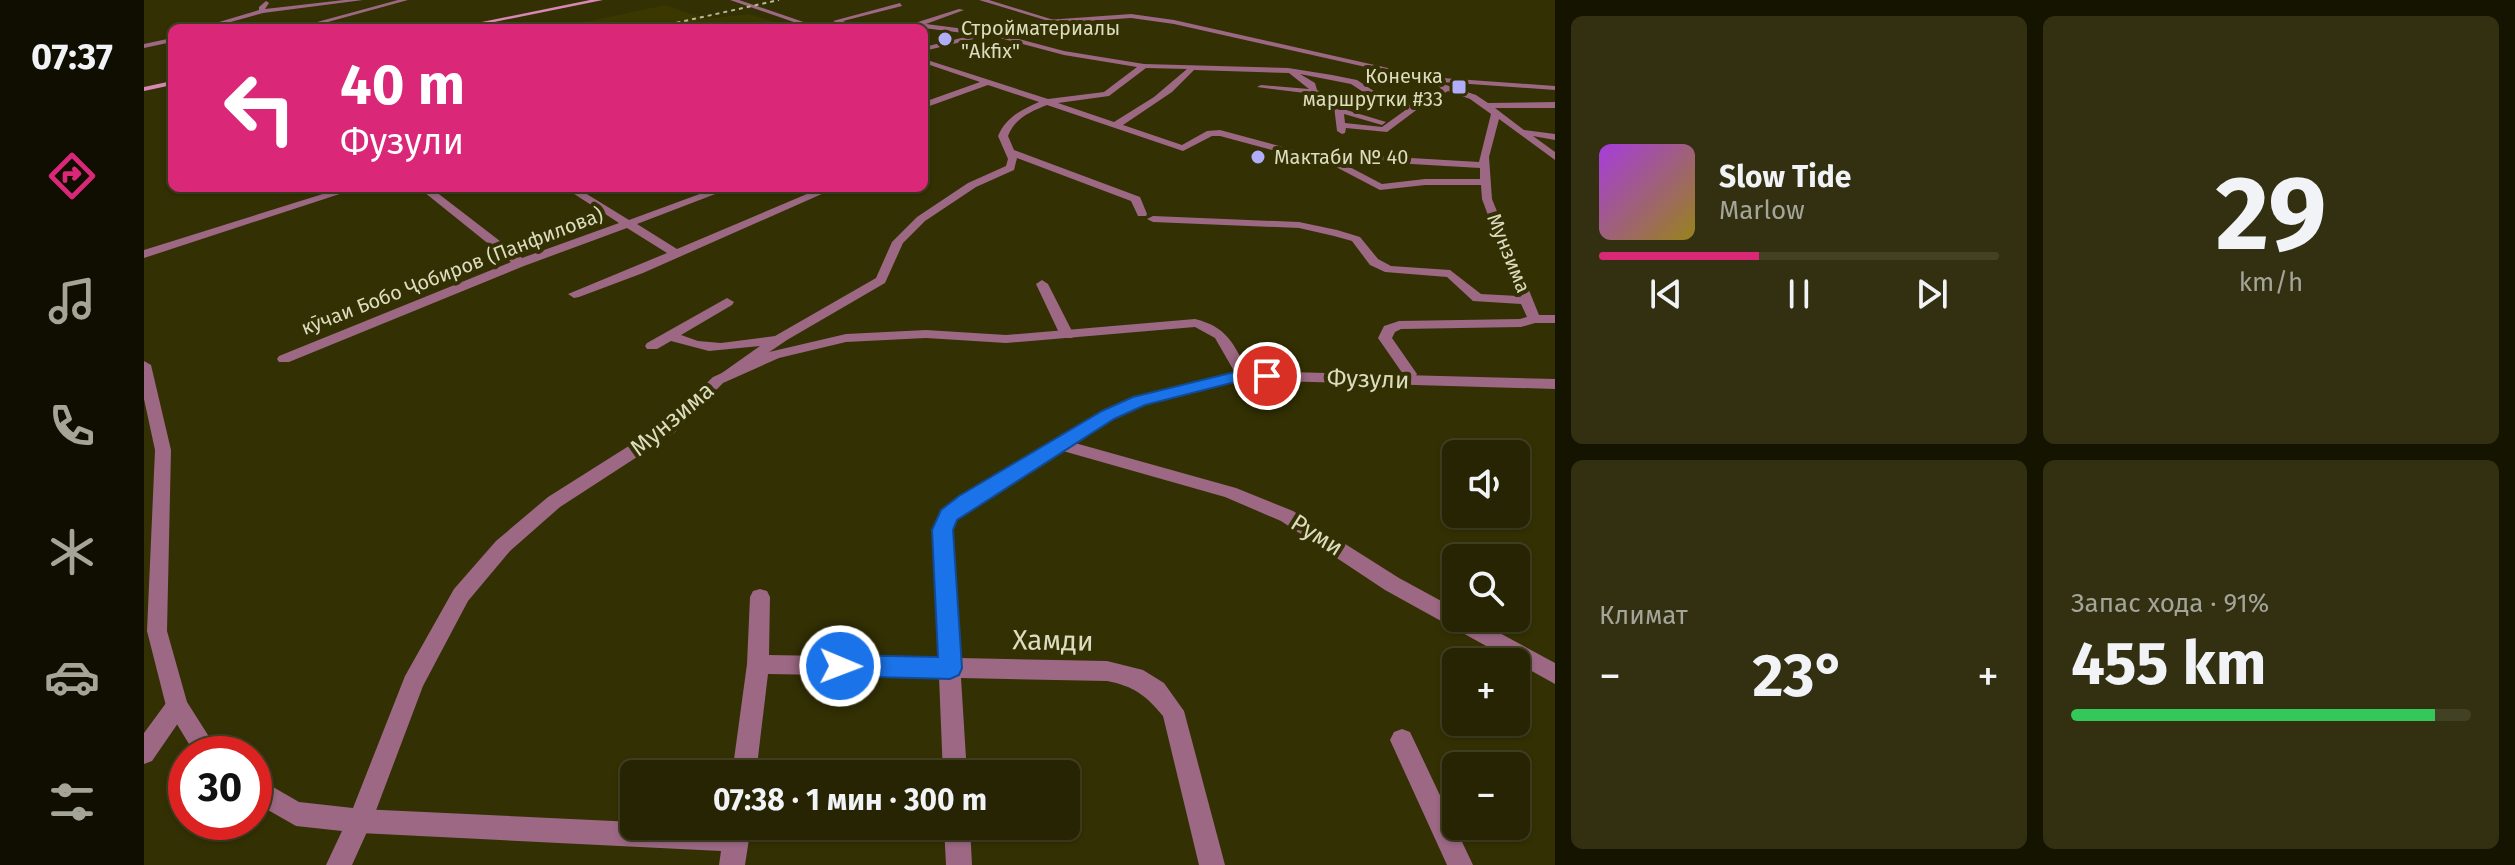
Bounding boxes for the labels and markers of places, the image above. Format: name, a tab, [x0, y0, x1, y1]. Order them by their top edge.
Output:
place label: Стройматериалы "Akfix"	[961, 16, 1120, 63]
marker: Стройматериалы "Akfix"	[936, 30, 954, 48]
place label: Конечка маршрутки #33	[1302, 64, 1443, 111]
marker: Конечка маршрутки #33	[1450, 78, 1468, 96]
place label: Мактаби № 40	[1274, 145, 1408, 169]
marker: Мактаби № 40	[1249, 148, 1267, 166]
pin	[1233, 342, 1301, 410]

